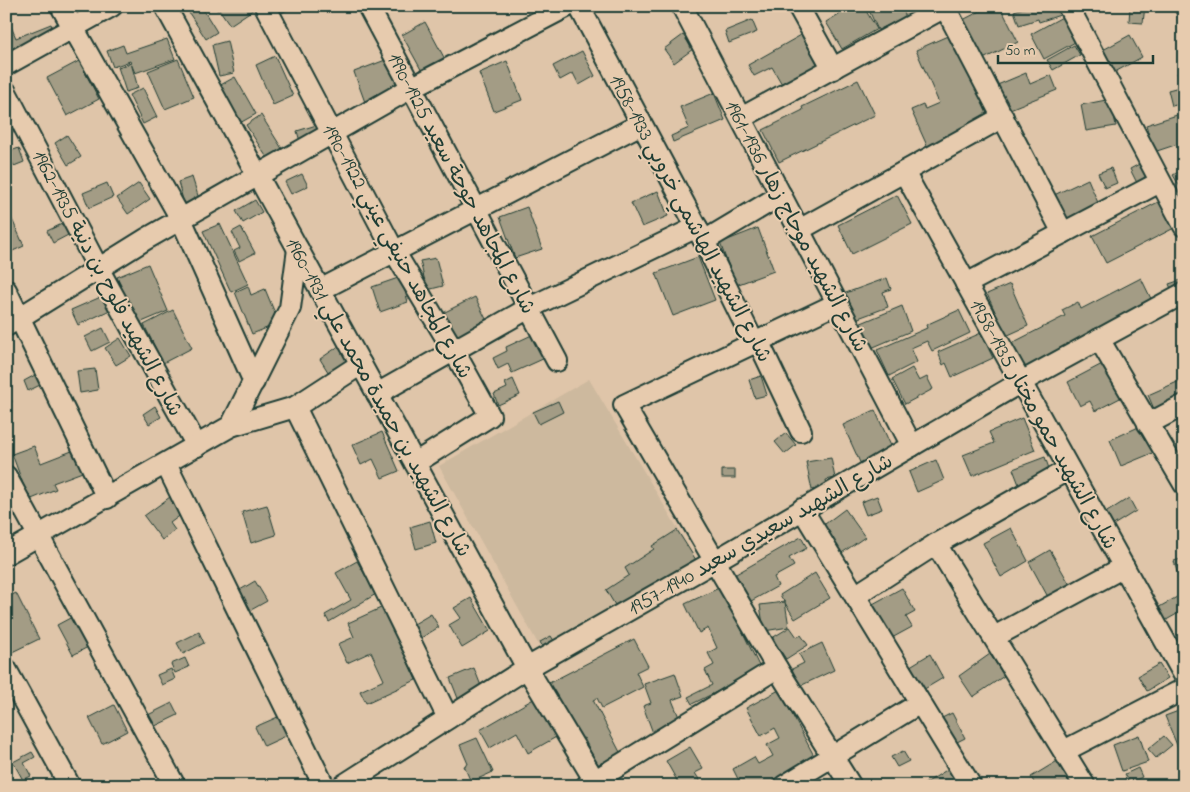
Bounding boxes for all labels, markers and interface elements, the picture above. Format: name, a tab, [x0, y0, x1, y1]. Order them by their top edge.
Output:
scale bar	[998, 32, 1152, 64]
text: 50 m	[1005, 40, 1036, 62]
street label: شارع المجاهد حوحة سعيد 1925-1990	[378, 48, 542, 320]
street label: شارع الشهيد الهاشمي خروبي 1933-1958	[599, 70, 778, 369]
street label: شارع الشهيد موجاج زهار 1936-1961	[716, 95, 875, 358]
street label: شارع المجاهد حنيفي عيني 1922-1990	[312, 119, 479, 386]
street label: شارع الشهيد فلوح بن دنية 1935-1962	[23, 145, 189, 422]
street label: شارع الشهيد بن حميدة محمد علي 1931-1960	[275, 233, 478, 564]
street label: شارع الشهيد حمو مختار 1935-1958	[961, 294, 1124, 556]
street label: شارع الشهيد سعيدي سعيد 1940-1957	[623, 447, 899, 624]

